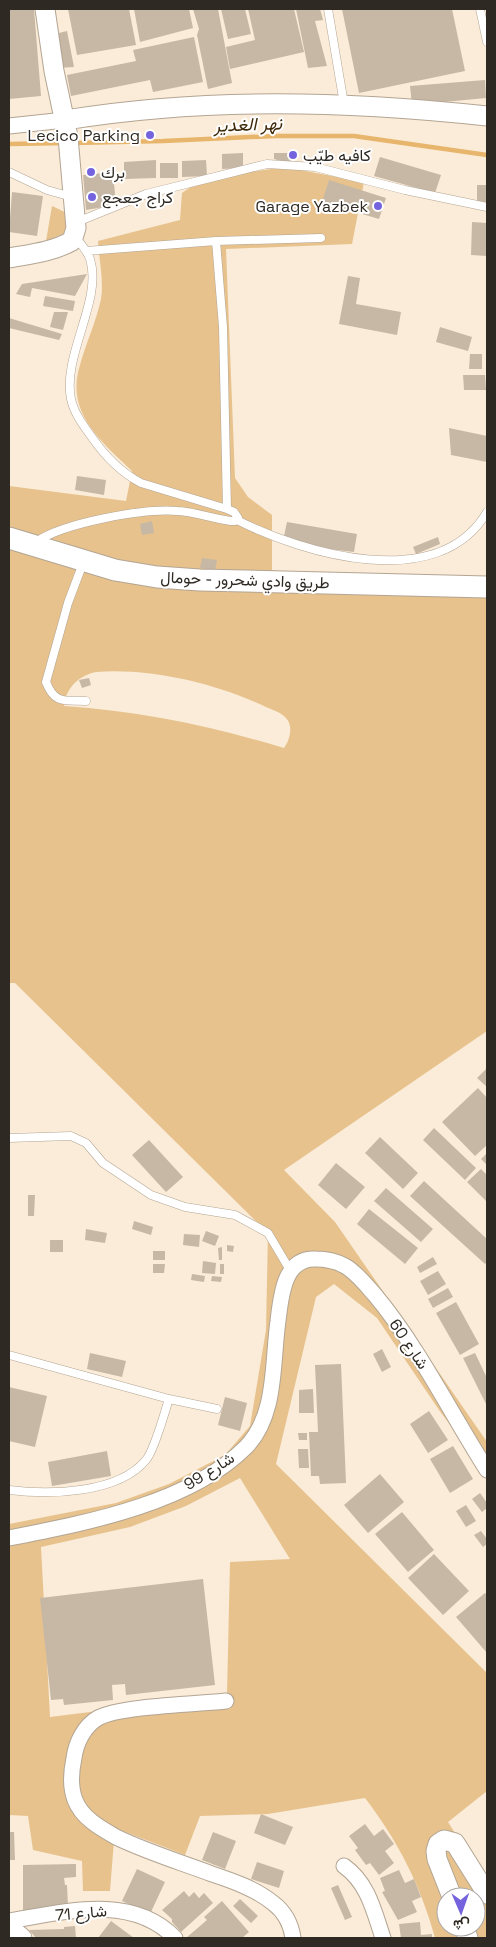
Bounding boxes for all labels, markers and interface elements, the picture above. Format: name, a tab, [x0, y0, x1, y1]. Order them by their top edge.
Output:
water label: نهر الغدير	[213, 111, 283, 137]
place label: Lecico Parking	[28, 125, 140, 146]
marker: Lecico Parking	[144, 129, 156, 141]
place label: كافيه طيّب	[303, 145, 371, 166]
marker: كافيه طيّب	[287, 149, 299, 161]
place label: برك	[101, 162, 125, 183]
marker: برك	[85, 166, 97, 178]
place label: كراج جعجع	[102, 187, 173, 209]
marker: كراج جعجع	[86, 191, 98, 203]
place label: Garage Yazbek	[255, 196, 368, 217]
marker: Garage Yazbek	[372, 200, 384, 212]
street label: طريق وادي شحرور - حومال	[160, 567, 330, 596]
street label: شارع 60	[384, 1315, 433, 1374]
street label: شارع 99	[180, 1447, 239, 1496]
north arrow	[436, 1887, 486, 1937]
street label: شارع 71	[54, 1900, 108, 1927]
text: ش	[453, 1916, 470, 1934]

